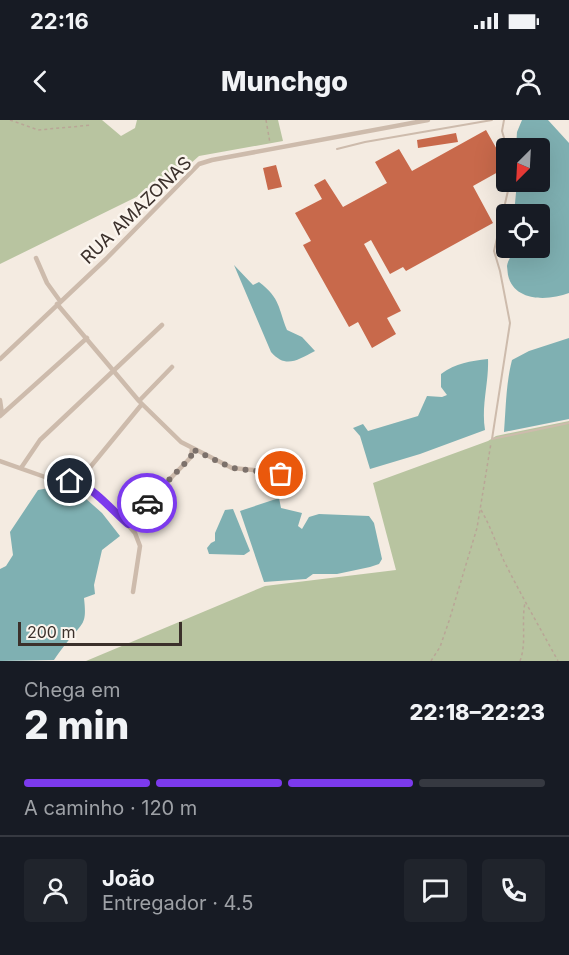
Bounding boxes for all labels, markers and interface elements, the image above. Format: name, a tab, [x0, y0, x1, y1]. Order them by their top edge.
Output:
text: 22:16	[30, 8, 89, 34]
icon: back	[24, 65, 57, 98]
text: Munchgo	[221, 65, 348, 98]
icon: person	[512, 65, 545, 98]
north arrow	[496, 138, 550, 192]
map controls	[496, 138, 550, 258]
street label: RUA AMAZONAS	[76, 152, 196, 268]
button: locate	[496, 204, 550, 258]
pin	[255, 448, 306, 499]
pin	[44, 455, 95, 506]
icon: bag	[264, 457, 297, 490]
icon: home	[53, 464, 86, 497]
courier	[117, 473, 177, 533]
icon: car	[131, 487, 164, 520]
scale bar	[18, 619, 182, 646]
text: 200 m	[27, 622, 75, 642]
text: Chega em	[24, 678, 120, 702]
text: 22:18–22:23	[410, 699, 545, 725]
text: 2 min	[24, 701, 129, 748]
text: A caminho · 120 m	[24, 796, 197, 820]
button: person	[24, 859, 87, 922]
button: chat	[404, 859, 467, 922]
button: phone	[482, 859, 545, 922]
text: João	[102, 865, 155, 891]
text: Entregador · 4.5	[102, 891, 253, 915]

